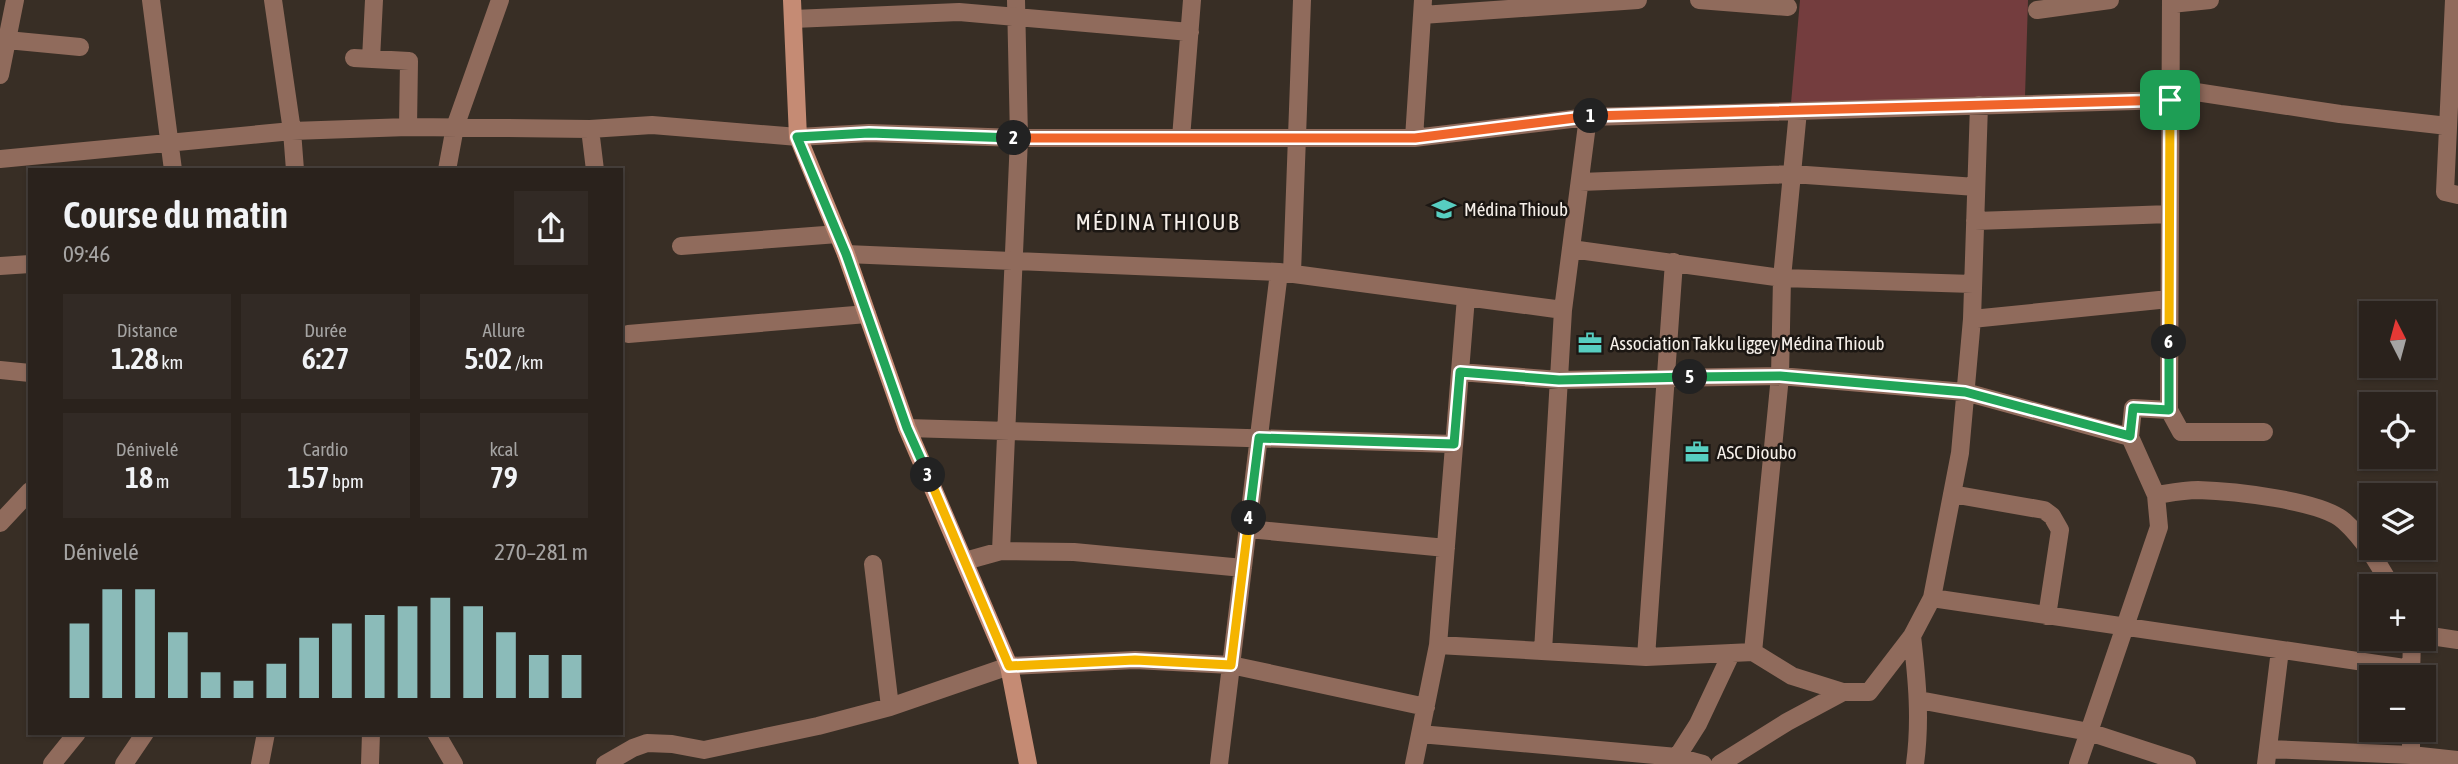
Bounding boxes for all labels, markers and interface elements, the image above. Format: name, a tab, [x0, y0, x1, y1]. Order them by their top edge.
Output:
pin	[2140, 70, 2200, 130]
icon: arrive	[2151, 81, 2189, 119]
pin: 1	[1574, 99, 1608, 134]
text: 1	[1586, 104, 1595, 126]
pin: 2	[996, 120, 1032, 156]
text: 2	[1009, 126, 1018, 148]
button: share	[514, 191, 588, 265]
text: Course du matin	[63, 193, 288, 236]
school or university icon: Médina Thioub	[1430, 195, 1458, 223]
place label: Médina Thioub	[1464, 198, 1568, 220]
district label: MÉDINA THIOUB	[1075, 209, 1241, 235]
text: 09:46	[63, 241, 110, 267]
north arrow	[2359, 301, 2436, 378]
map controls	[2359, 301, 2436, 742]
text: Distance	[117, 319, 178, 341]
text: Durée	[304, 319, 347, 341]
text: Allure	[482, 319, 525, 341]
pin: 6	[2152, 324, 2186, 360]
office icon: Association Takku liggey Médina Thioub	[1576, 329, 1604, 357]
text: 6	[2164, 330, 2173, 352]
place label: Association Takku liggey Médina Thioub	[1610, 332, 1885, 354]
text: 1.28	[111, 341, 159, 375]
text: 6:27	[302, 341, 349, 375]
text: 5:02	[464, 341, 512, 375]
text: km	[159, 351, 183, 373]
text: /km	[512, 351, 543, 373]
pin: 5	[1672, 360, 1708, 394]
text: 5	[1685, 365, 1694, 387]
button: locate	[2359, 392, 2436, 469]
text: Dénivelé	[116, 438, 178, 460]
text: Cardio	[303, 438, 348, 460]
text: kcal	[489, 438, 518, 460]
office icon: ASC Dioubo	[1683, 438, 1711, 466]
place label: ASC Dioubo	[1717, 441, 1797, 463]
pin: 3	[911, 458, 946, 492]
text: 18	[125, 460, 153, 494]
text: 157	[287, 460, 330, 494]
text: 79	[490, 460, 518, 494]
text: 3	[923, 463, 932, 485]
text: m	[153, 470, 169, 492]
text: bpm	[330, 470, 364, 492]
button: layers	[2359, 483, 2436, 560]
pin: 4	[1232, 500, 1266, 536]
text: 4	[1244, 506, 1253, 528]
text: Dénivelé	[63, 539, 139, 565]
text: 270–281 m	[494, 539, 588, 565]
button: +	[2359, 574, 2436, 651]
button: −	[2359, 665, 2436, 742]

